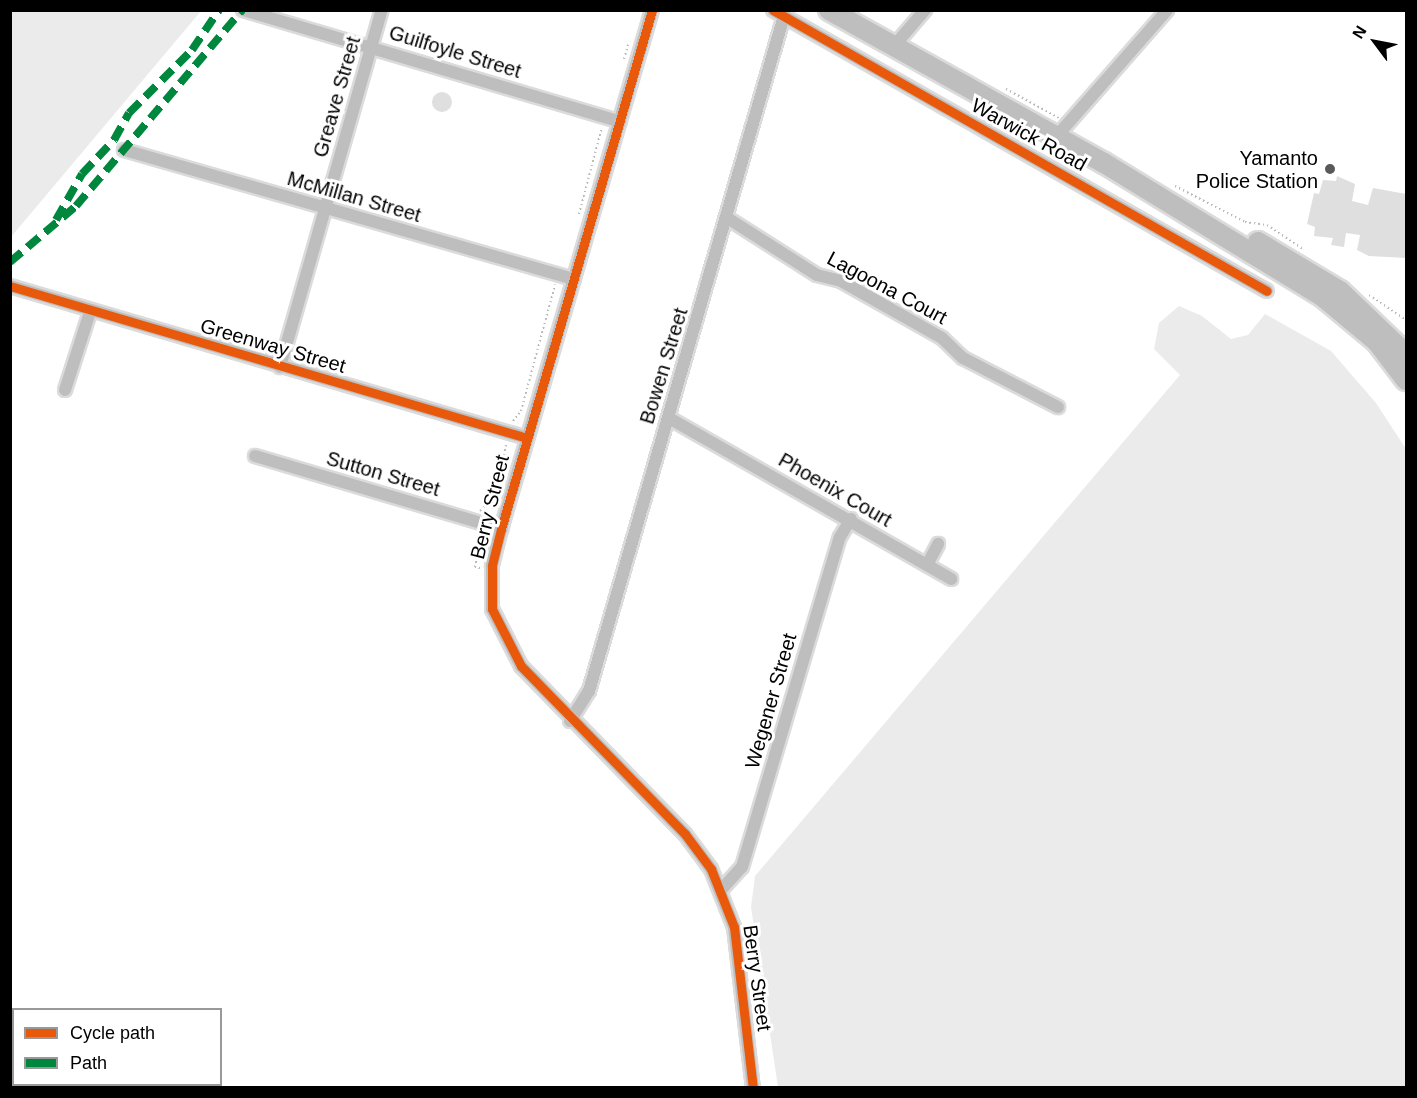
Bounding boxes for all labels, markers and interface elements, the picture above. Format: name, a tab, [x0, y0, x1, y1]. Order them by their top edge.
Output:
north arrow	[1345, 12, 1405, 72]
street label: Guilfoyle Street	[386, 21, 524, 83]
text: N	[1349, 23, 1370, 42]
street label: Greave Street	[308, 34, 366, 160]
street label: Warwick Road	[967, 93, 1091, 177]
place label: Yamanto Police Station	[1196, 146, 1318, 193]
marker: Yamanto Police Station	[1323, 162, 1337, 176]
street label: McMillan Street	[284, 166, 424, 228]
street label: Lagoona Court	[823, 246, 951, 330]
street label: Bowen Street	[635, 305, 693, 427]
street label: Greenway Street	[198, 314, 348, 378]
street label: Sutton Street	[324, 446, 442, 502]
street label: Phoenix Court	[774, 448, 896, 532]
street label: Berry Street	[465, 452, 515, 562]
street label: Wegener Street	[740, 631, 802, 771]
street label: Berry Street	[738, 923, 776, 1033]
legend	[12, 1008, 222, 1086]
text: Cycle path	[70, 1023, 155, 1043]
text: Path	[70, 1053, 107, 1073]

